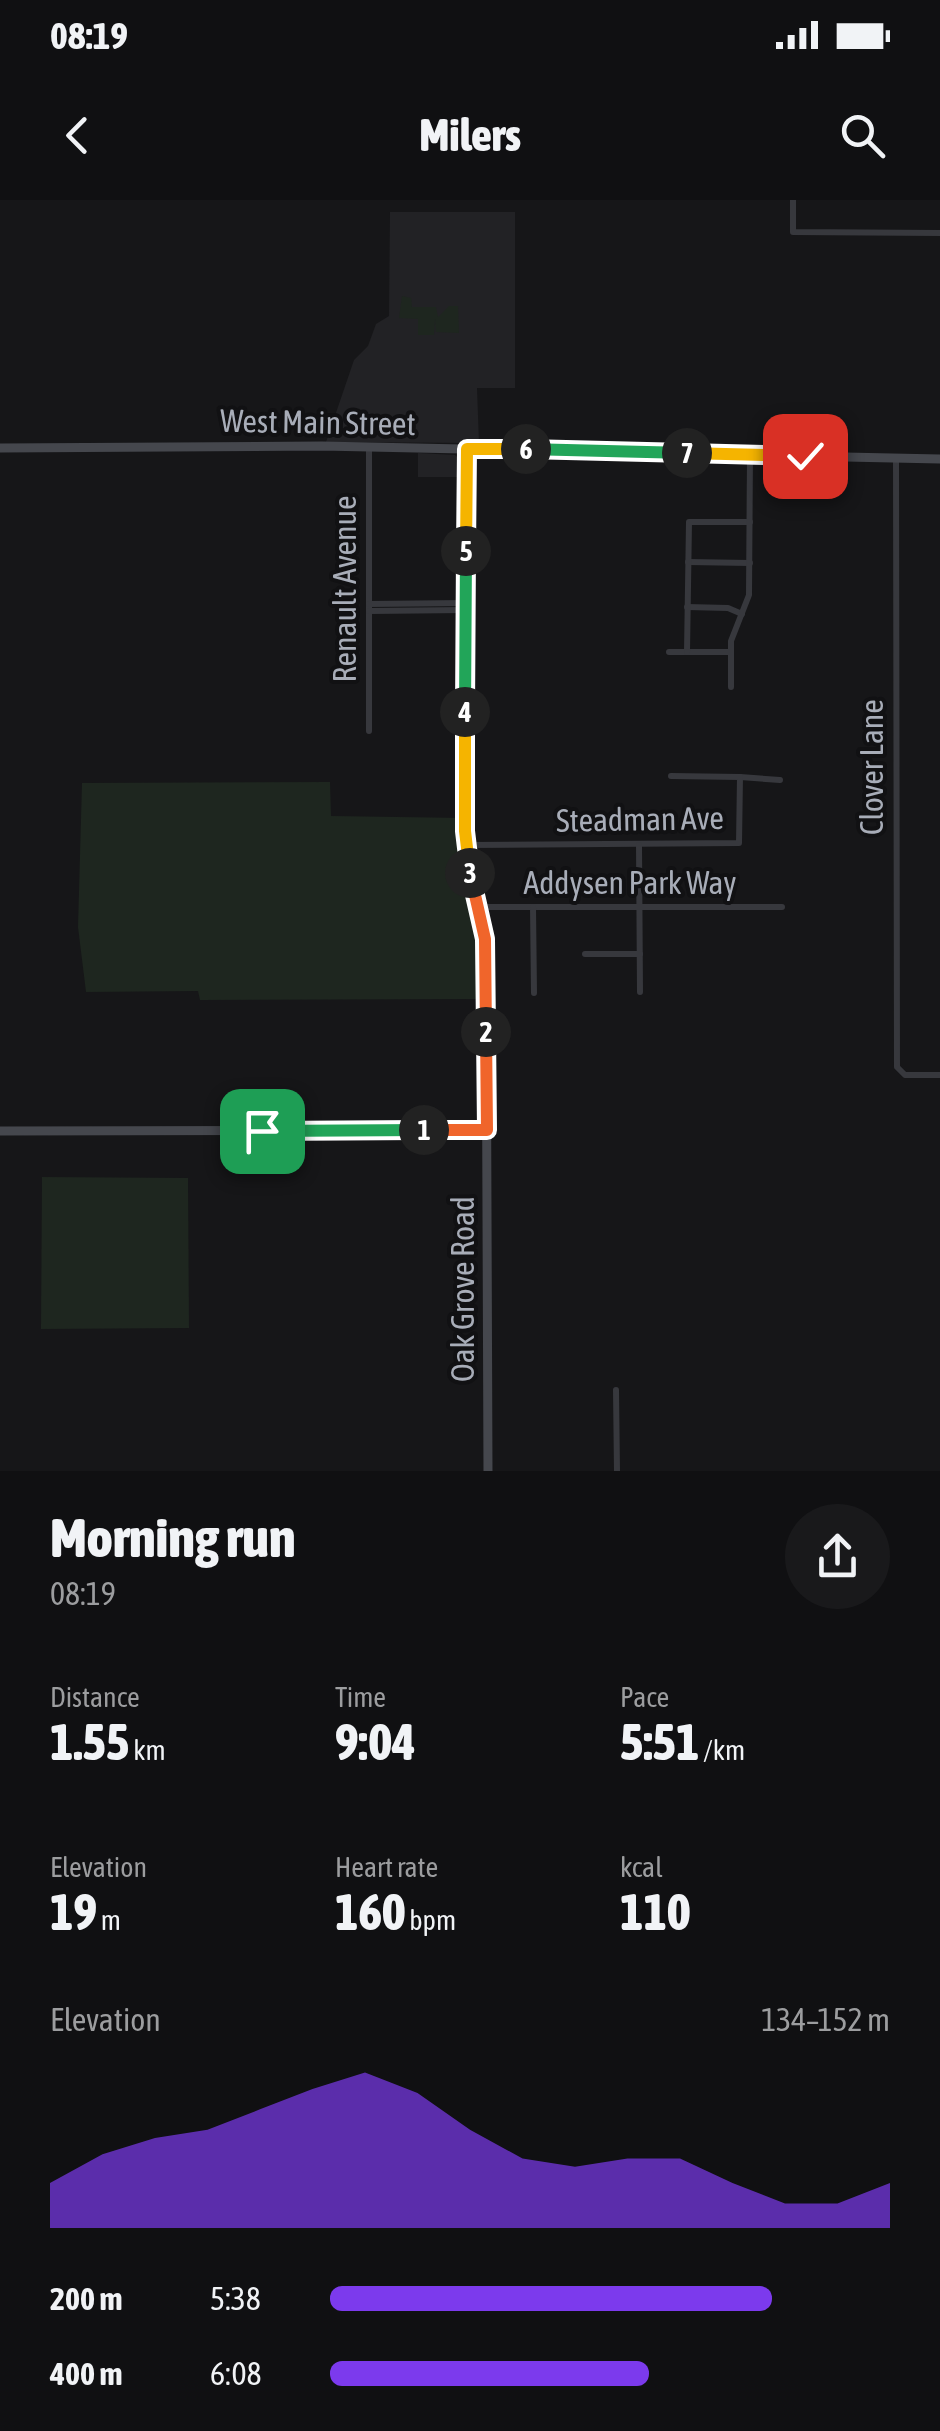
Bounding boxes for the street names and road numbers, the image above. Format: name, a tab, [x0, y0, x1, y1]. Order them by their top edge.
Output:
street label: West Main Street	[220, 402, 416, 442]
street label: Renault Avenue	[326, 495, 363, 683]
street label: Clover Lane	[853, 699, 890, 835]
street label: Steadman Ave	[556, 799, 724, 839]
street label: Addysen Park Way	[523, 864, 737, 901]
street label: Oak Grove Road	[444, 1196, 481, 1382]

